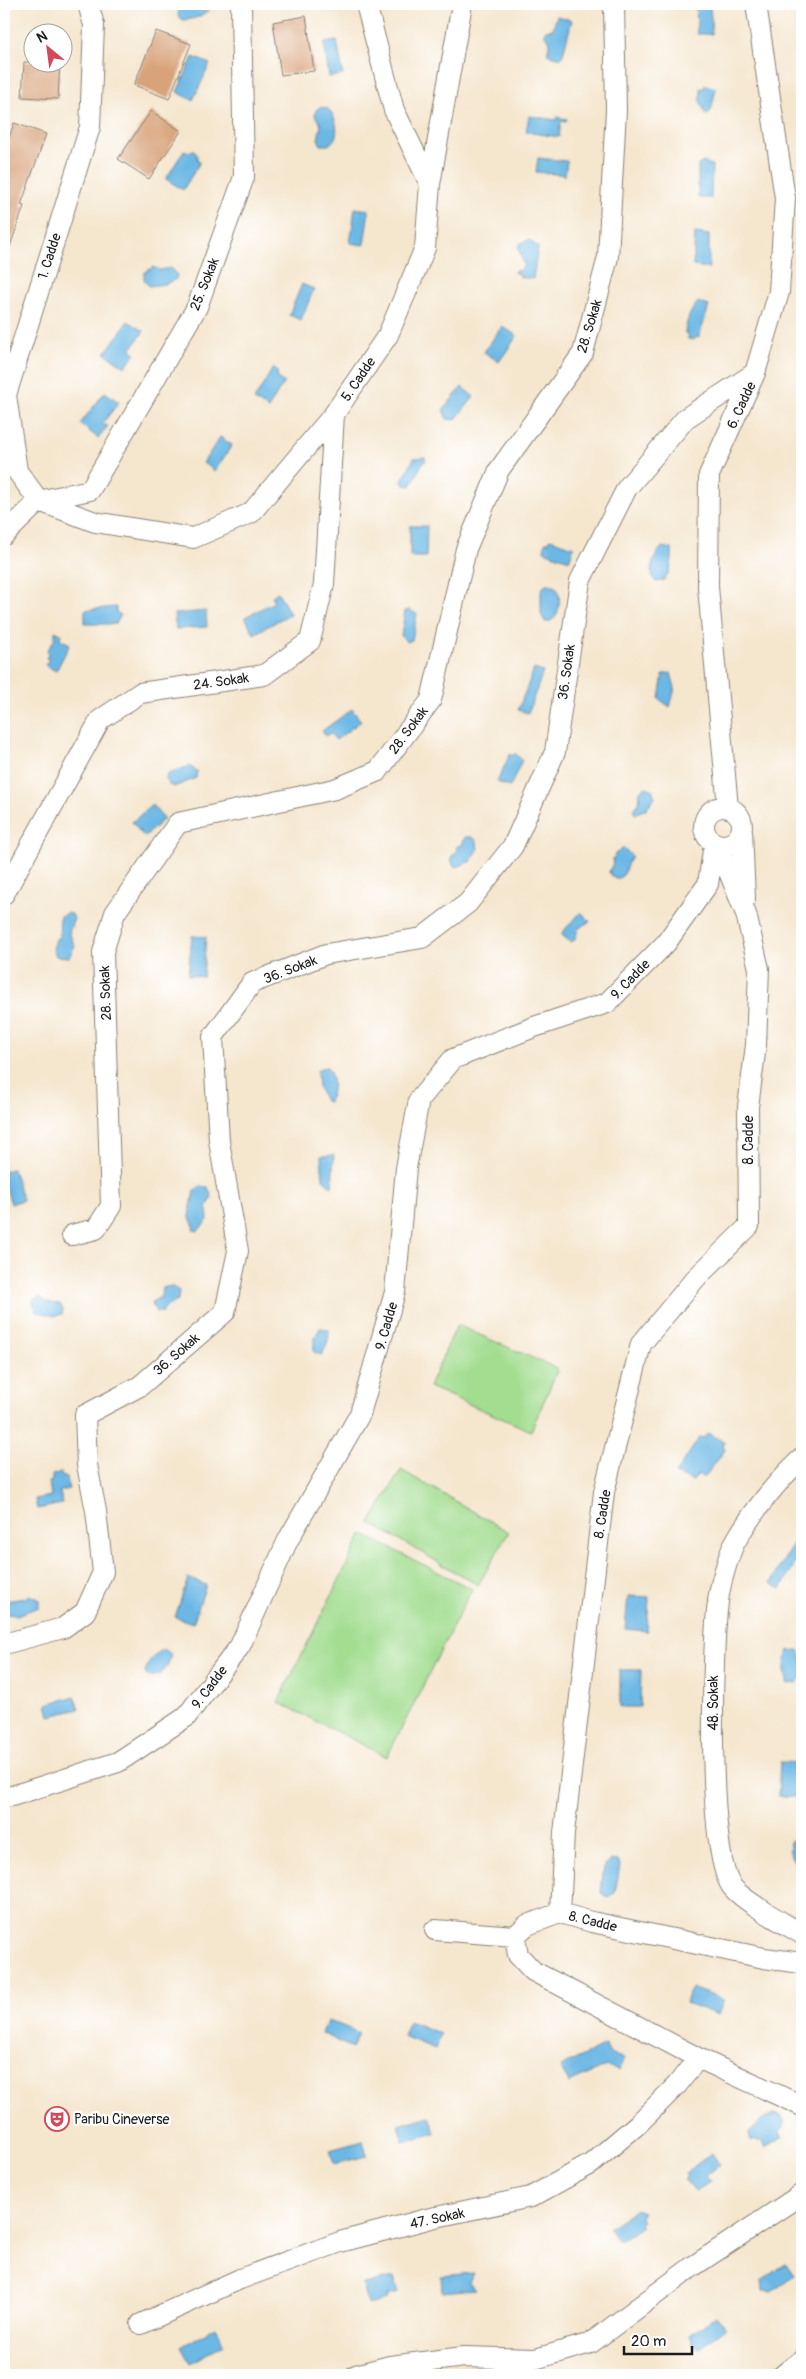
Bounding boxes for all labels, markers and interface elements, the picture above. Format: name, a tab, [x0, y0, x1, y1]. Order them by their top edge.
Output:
north arrow	[22, 22, 72, 72]
text: N	[34, 27, 50, 47]
street label: 1. Cadde	[34, 231, 65, 281]
street label: 25. Sokak	[186, 255, 223, 313]
street label: 28. Sokak	[573, 297, 606, 355]
street label: 5. Cadde	[337, 354, 379, 405]
street label: 6. Cadde	[723, 379, 760, 432]
street label: 36. Sokak	[554, 643, 579, 701]
street label: 24. Sokak	[192, 669, 250, 694]
street label: 28. Sokak	[385, 703, 432, 757]
street label: 36. Sokak	[261, 951, 319, 987]
street label: 9. Cadde	[607, 956, 654, 1003]
street label: 28. Sokak	[96, 965, 115, 1021]
street label: 8. Cadde	[740, 1115, 757, 1165]
street label: 9. Cadde	[372, 1300, 401, 1352]
street label: 36. Sokak	[150, 1330, 203, 1379]
street label: 8. Cadde	[590, 1488, 615, 1540]
street label: 9. Cadde	[188, 1662, 231, 1712]
street label: 48. Sokak	[705, 1675, 722, 1731]
street label: 8. Cadde	[567, 1907, 619, 1936]
theatre icon: Paribu Cineverse	[44, 2106, 70, 2132]
place label: Paribu Cineverse	[74, 2111, 169, 2128]
street label: 47. Sokak	[408, 2204, 466, 2233]
scale bar	[624, 2324, 691, 2356]
text: 20 m	[631, 2332, 666, 2351]

